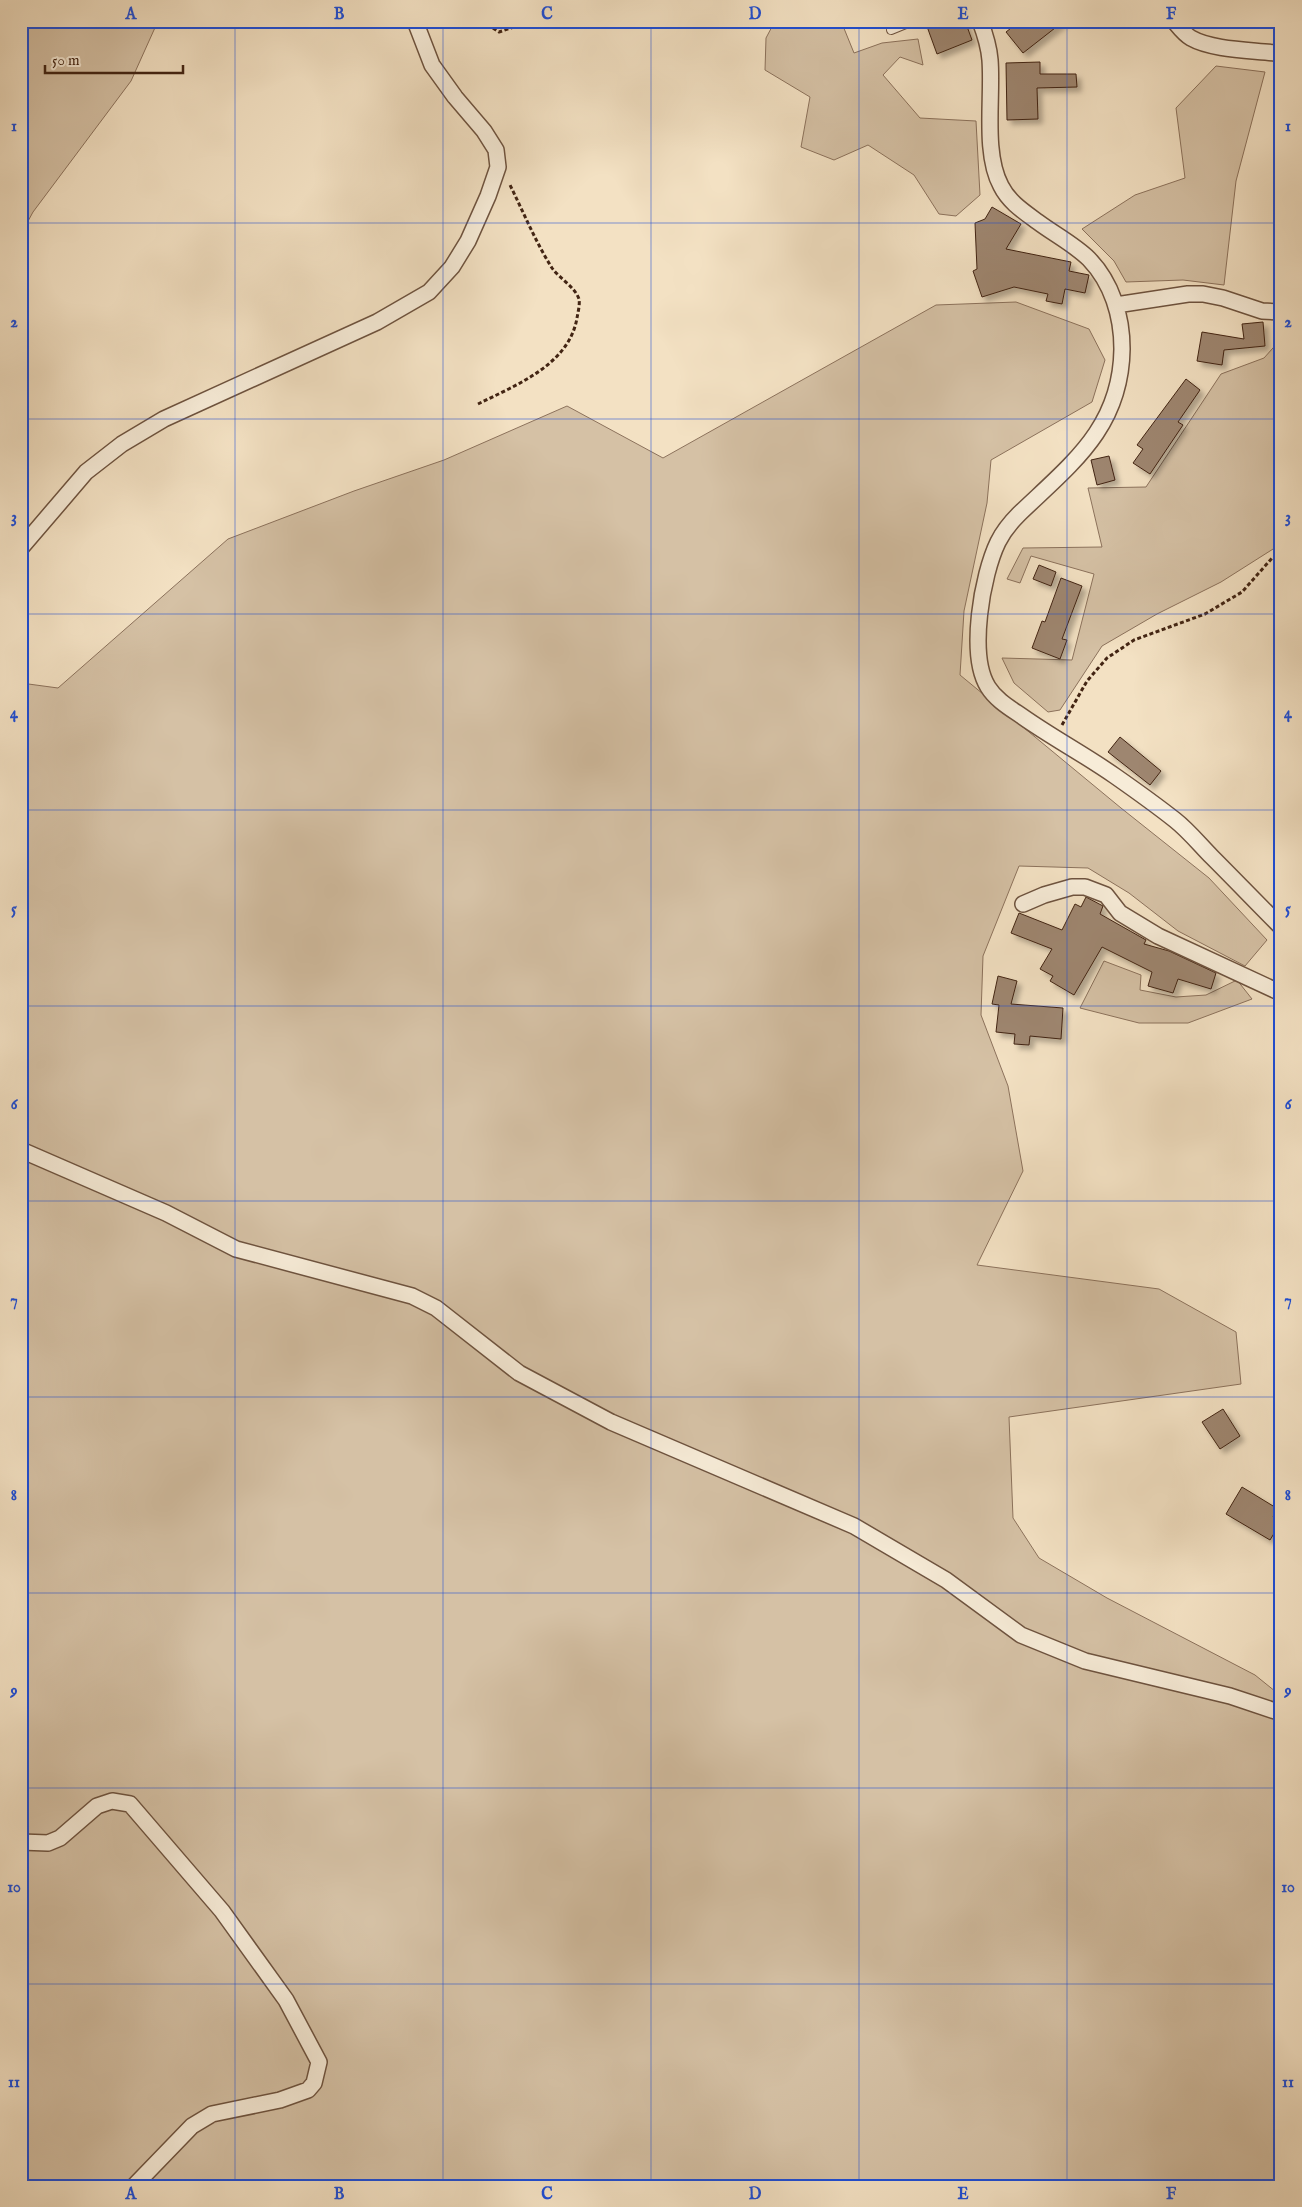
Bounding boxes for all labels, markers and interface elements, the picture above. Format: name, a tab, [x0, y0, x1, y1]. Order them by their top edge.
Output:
text: A	[125, 5, 138, 25]
text: B	[334, 5, 345, 25]
text: C	[541, 5, 553, 25]
text: D	[749, 5, 762, 25]
text: E	[957, 5, 969, 25]
text: F	[1166, 5, 1177, 25]
scale bar	[45, 42, 182, 74]
text: 50 m	[52, 51, 80, 70]
text: 1	[11, 117, 17, 137]
text: 1	[1285, 117, 1291, 137]
text: 2	[10, 313, 18, 333]
text: 2	[1284, 313, 1292, 333]
text: 3	[11, 508, 17, 528]
text: 3	[1285, 508, 1291, 528]
text: 4	[10, 704, 19, 724]
text: 4	[1284, 704, 1293, 724]
text: 5	[11, 900, 17, 920]
text: 5	[1285, 900, 1291, 920]
text: 6	[11, 1095, 19, 1115]
text: 6	[1285, 1095, 1293, 1115]
text: 7	[10, 1291, 18, 1311]
text: 7	[1284, 1291, 1292, 1311]
text: 8	[11, 1486, 17, 1506]
text: 8	[1285, 1486, 1291, 1506]
text: 9	[10, 1682, 18, 1702]
text: 9	[1284, 1682, 1292, 1702]
text: 10	[7, 1878, 21, 1898]
text: 10	[1281, 1878, 1295, 1898]
text: 11	[8, 2073, 20, 2093]
text: 11	[1282, 2073, 1294, 2093]
text: A	[125, 2185, 138, 2205]
text: B	[334, 2185, 345, 2205]
text: C	[541, 2185, 553, 2205]
text: D	[749, 2185, 762, 2205]
text: E	[957, 2185, 969, 2205]
text: F	[1166, 2185, 1177, 2205]

